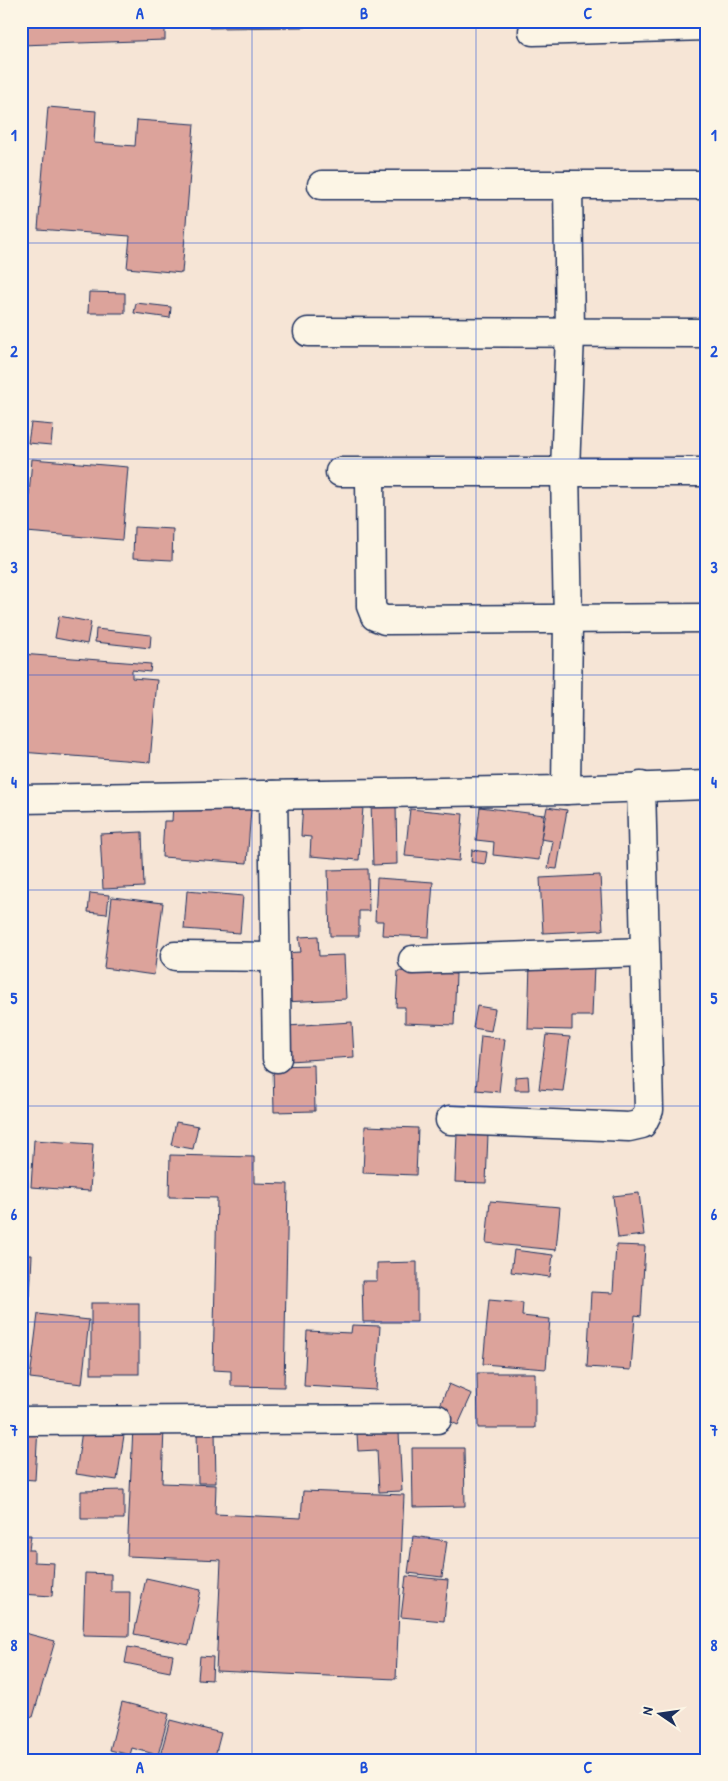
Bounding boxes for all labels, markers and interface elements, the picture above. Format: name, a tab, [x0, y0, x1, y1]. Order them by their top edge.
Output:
text: A	[136, 2, 144, 24]
text: B	[360, 2, 368, 24]
text: C	[584, 2, 593, 24]
text: 1	[11, 124, 17, 146]
text: 1	[711, 124, 717, 146]
text: 2	[10, 340, 18, 362]
text: 2	[710, 340, 718, 362]
text: 3	[10, 556, 18, 578]
text: 3	[710, 556, 718, 578]
text: 4	[11, 771, 17, 793]
text: 4	[711, 771, 717, 793]
text: 5	[11, 987, 18, 1009]
text: 5	[711, 987, 718, 1009]
text: 6	[11, 1203, 18, 1225]
text: 6	[711, 1203, 718, 1225]
text: 7	[9, 1419, 18, 1441]
text: 7	[709, 1419, 718, 1441]
text: 8	[11, 1634, 18, 1656]
text: 8	[711, 1634, 718, 1656]
north arrow	[636, 1688, 686, 1738]
text: N	[637, 1705, 657, 1717]
text: A	[136, 1756, 144, 1778]
text: B	[360, 1756, 368, 1778]
text: C	[584, 1756, 593, 1778]

